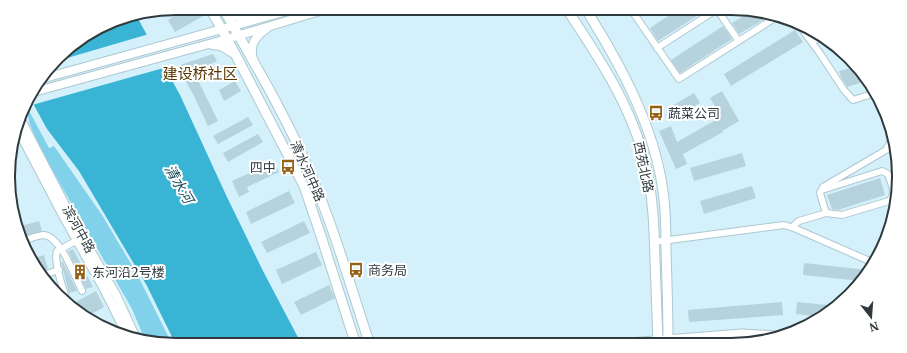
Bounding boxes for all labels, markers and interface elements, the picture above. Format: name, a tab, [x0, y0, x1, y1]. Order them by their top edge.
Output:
district label: 建设桥社区	[162, 64, 238, 83]
bus stop icon: 蔬菜公司	[647, 104, 665, 122]
place label: 蔬菜公司	[668, 105, 720, 122]
street label: 清水河中路	[287, 138, 329, 204]
street label: 西苑北路	[630, 140, 657, 194]
bus stop icon: 四中	[279, 158, 297, 176]
place label: 四中	[250, 159, 276, 176]
water label: 清水河	[161, 161, 199, 209]
street label: 滨河中路	[59, 202, 99, 256]
bus stop icon: 商务局	[347, 261, 365, 279]
place label: 商务局	[368, 262, 407, 279]
building icon: 东河沿2号楼	[71, 263, 89, 281]
place label: 东河沿2号楼	[92, 264, 165, 281]
north arrow	[851, 297, 891, 337]
text: N	[867, 319, 880, 335]

